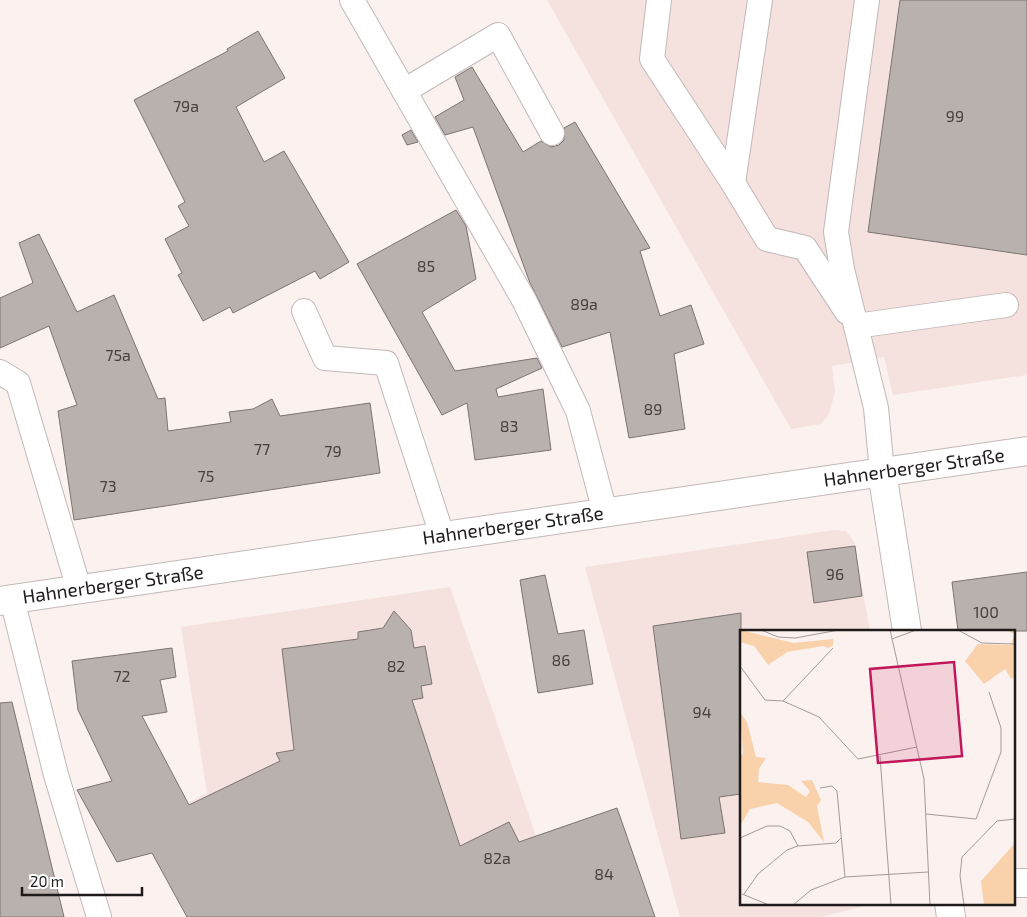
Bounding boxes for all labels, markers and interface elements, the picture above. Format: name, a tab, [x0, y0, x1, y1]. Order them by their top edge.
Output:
house number: 79a	[173, 96, 199, 115]
house number: 99	[946, 106, 964, 125]
house number: 85	[417, 256, 435, 275]
house number: 89a	[570, 294, 598, 313]
house number: 75a	[105, 345, 131, 364]
house number: 89	[644, 399, 662, 418]
house number: 83	[500, 416, 518, 435]
house number: 77	[254, 439, 270, 458]
house number: 79	[324, 441, 342, 460]
street label: Hahnerberger Straße	[822, 442, 1006, 491]
house number: 75	[198, 466, 214, 485]
house number: 73	[99, 476, 117, 495]
street label: Hahnerberger Straße	[421, 500, 605, 549]
street label: Hahnerberger Straße	[21, 559, 205, 608]
house number: 96	[826, 564, 844, 583]
house number: 100	[973, 602, 999, 621]
inset map	[740, 630, 1014, 904]
house number: 86	[552, 650, 570, 669]
house number: 82	[387, 656, 405, 675]
house number: 72	[113, 666, 131, 685]
house number: 94	[693, 702, 712, 721]
house number: 82a	[483, 848, 511, 867]
scale bar	[22, 864, 142, 896]
house number: 84	[594, 864, 614, 883]
text: 20 m	[30, 872, 64, 890]

